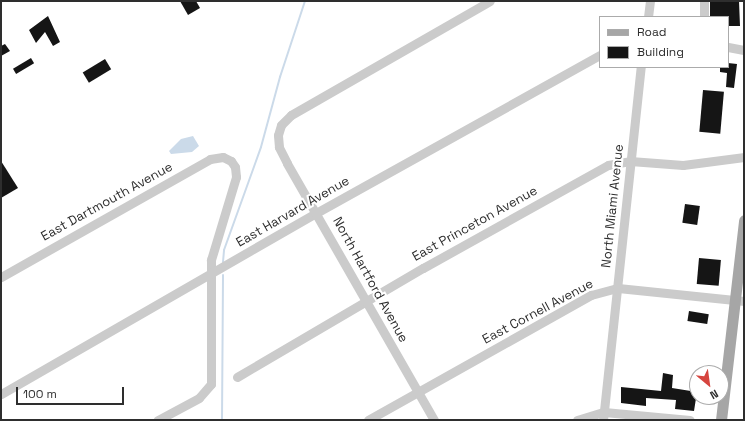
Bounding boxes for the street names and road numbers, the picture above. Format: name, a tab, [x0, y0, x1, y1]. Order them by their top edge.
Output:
street label: North Miami Avenue	[599, 143, 627, 269]
street label: East Dartmouth Avenue	[38, 159, 176, 245]
street label: East Harvard Avenue	[234, 173, 352, 251]
street label: East Princeton Avenue	[410, 183, 540, 265]
street label: North Hartford Avenue	[329, 215, 411, 345]
street label: East Cornell Avenue	[480, 276, 596, 348]

